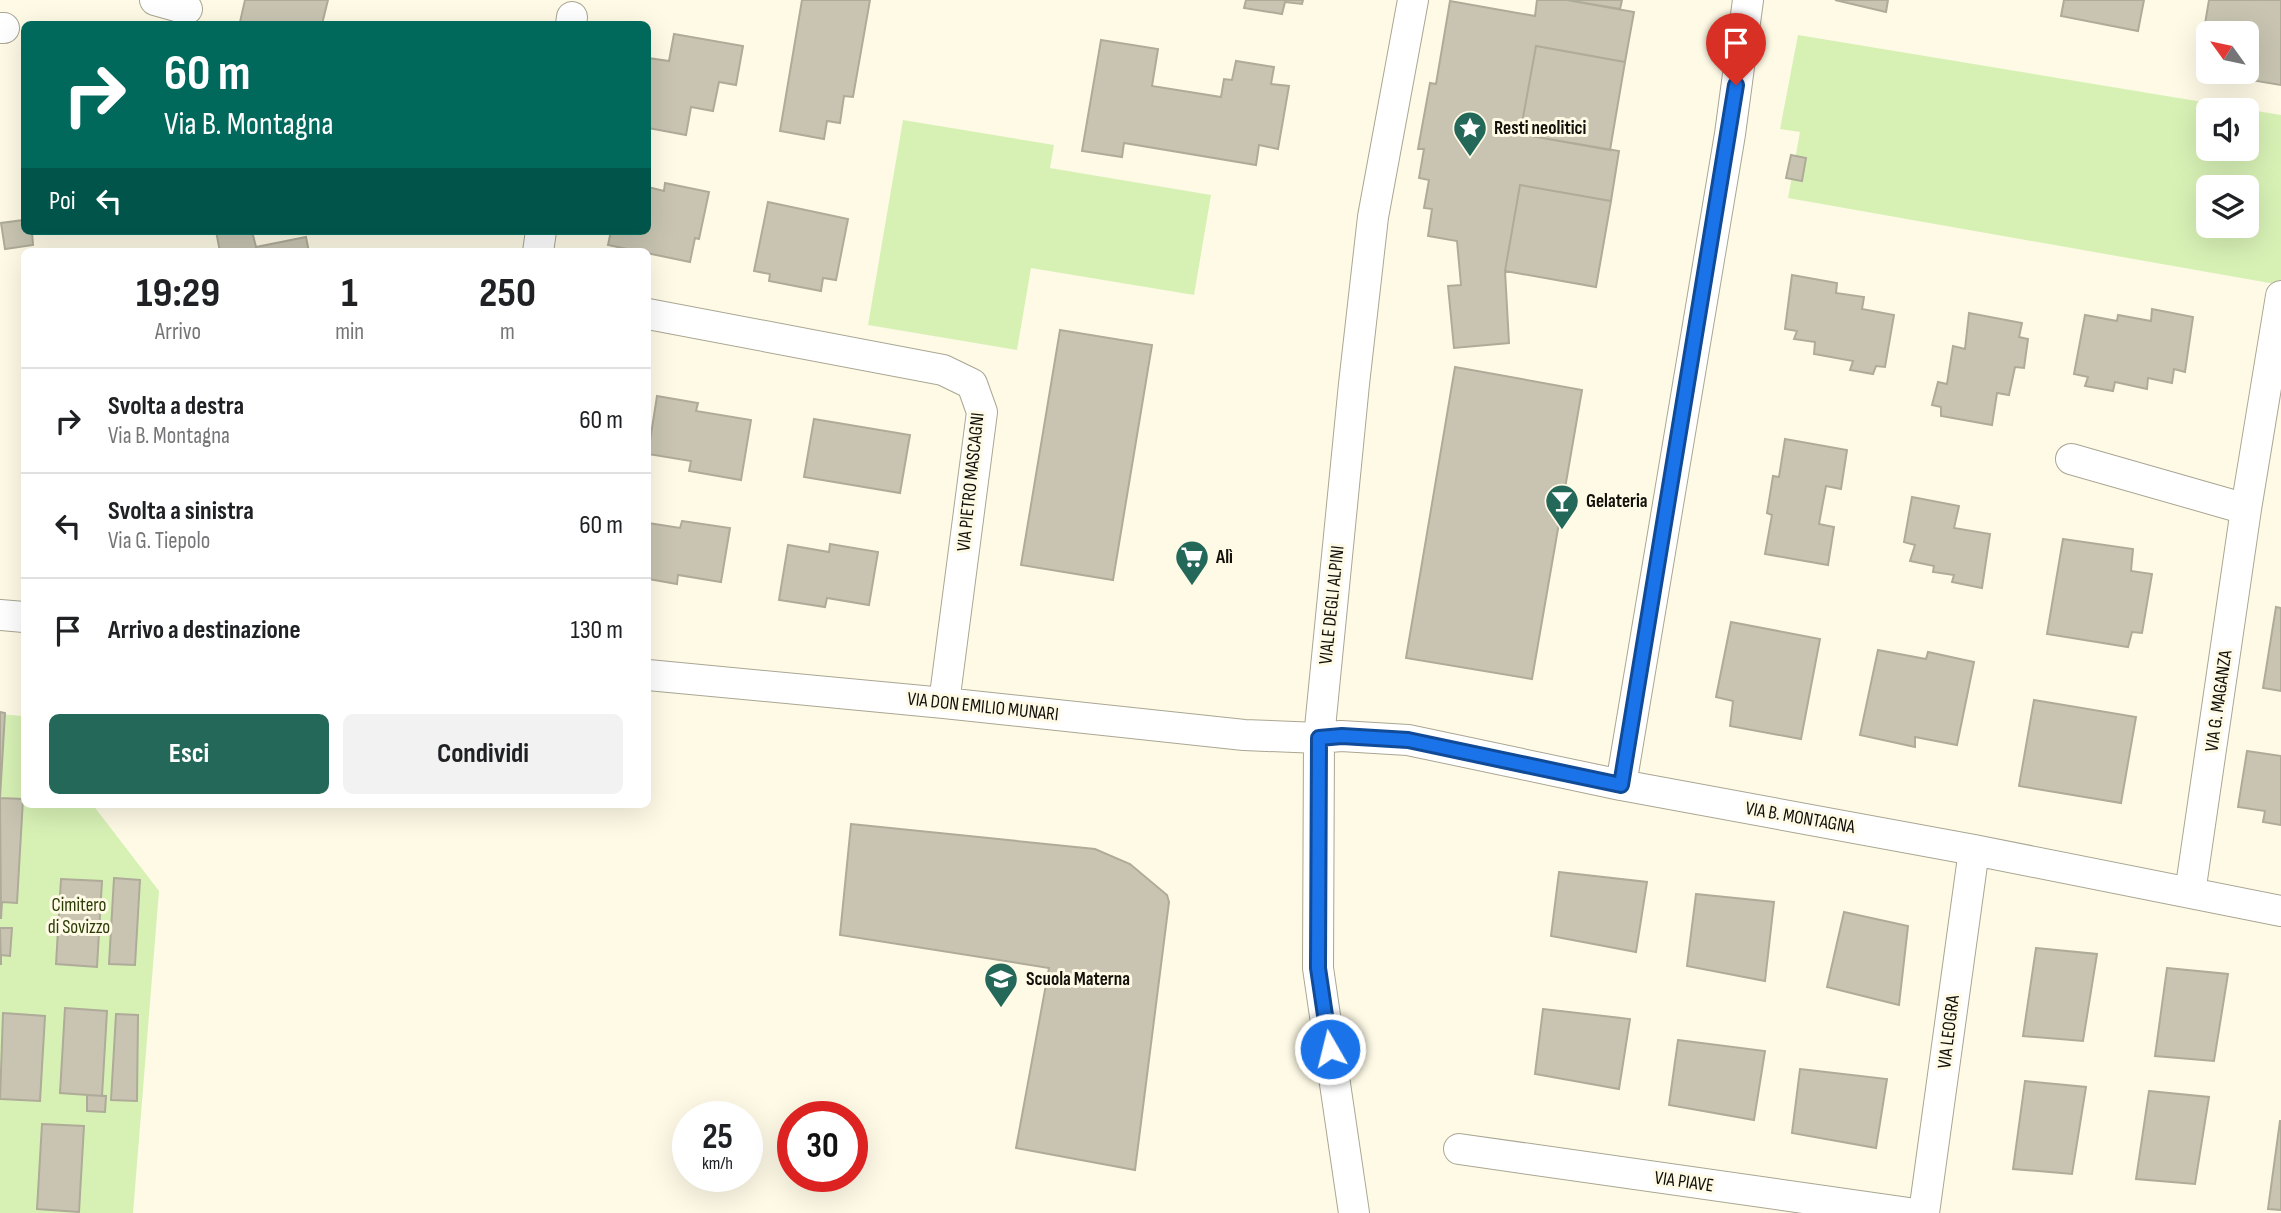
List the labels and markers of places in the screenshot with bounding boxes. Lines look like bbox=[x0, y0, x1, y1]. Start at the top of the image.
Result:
pin bbox=[1706, 13, 1766, 85]
place icon: Resti neolitici bbox=[1451, 109, 1489, 158]
place label: Resti neolitici bbox=[1494, 117, 1587, 140]
bar icon: Gelateria bbox=[1543, 482, 1581, 531]
place label: Gelateria bbox=[1586, 490, 1648, 513]
supermarket icon: Alì bbox=[1173, 538, 1211, 587]
place label: Alì bbox=[1215, 546, 1233, 569]
school or university icon: Scuola Materna bbox=[982, 960, 1020, 1009]
place label: Scuola Materna bbox=[1026, 968, 1130, 991]

